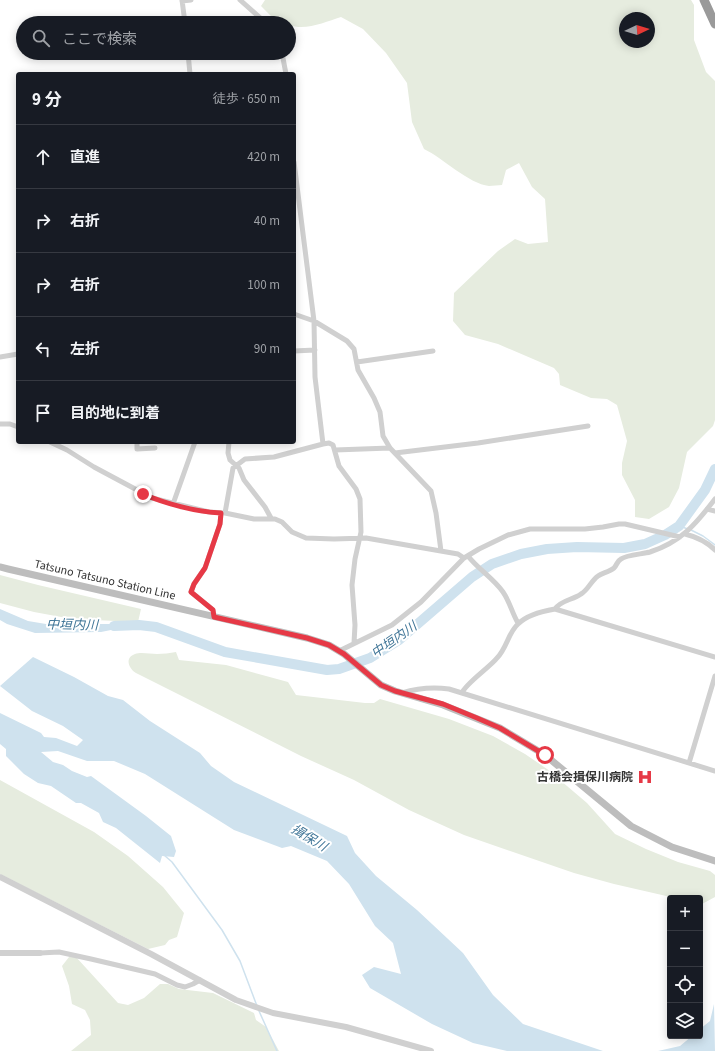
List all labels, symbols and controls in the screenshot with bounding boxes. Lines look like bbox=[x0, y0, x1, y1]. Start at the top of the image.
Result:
north arrow bbox=[619, 12, 655, 48]
search box bbox=[16, 16, 296, 60]
icon: search bbox=[30, 27, 52, 49]
text: ここで検索 bbox=[62, 29, 137, 50]
text: 9 分 bbox=[32, 88, 61, 112]
text: 徒歩 · 650 m bbox=[213, 90, 280, 108]
icon: ahead bbox=[32, 146, 54, 168]
text: 直進 bbox=[70, 147, 100, 168]
text: 420 m bbox=[247, 148, 280, 166]
icon: right bbox=[32, 210, 54, 232]
text: 右折 bbox=[70, 211, 100, 232]
text: 40 m bbox=[254, 212, 280, 230]
icon: right bbox=[32, 274, 54, 296]
text: 右折 bbox=[70, 275, 100, 296]
text: 100 m bbox=[247, 276, 280, 294]
icon: left bbox=[32, 338, 54, 360]
text: 左折 bbox=[70, 339, 100, 360]
text: 90 m bbox=[254, 340, 280, 358]
icon: arrive bbox=[32, 402, 54, 424]
text: 目的地に到着 bbox=[70, 403, 160, 424]
route end bbox=[134, 485, 152, 503]
street label: Tatsuno Tatsuno Station Line bbox=[33, 555, 177, 605]
water label: 中垣内川 bbox=[46, 616, 100, 634]
water label: 中垣内川 bbox=[368, 617, 422, 662]
route start bbox=[536, 746, 554, 764]
hospital icon: 古橋会揖保川病院 bbox=[636, 768, 654, 786]
place label: 古橋会揖保川病院 bbox=[537, 769, 633, 786]
water label: 揖保川 bbox=[288, 820, 332, 857]
map controls bbox=[667, 895, 703, 1039]
button: + bbox=[667, 895, 703, 931]
button: − bbox=[667, 931, 703, 967]
button: locate bbox=[667, 967, 703, 1003]
button: layers bbox=[667, 1003, 703, 1039]

